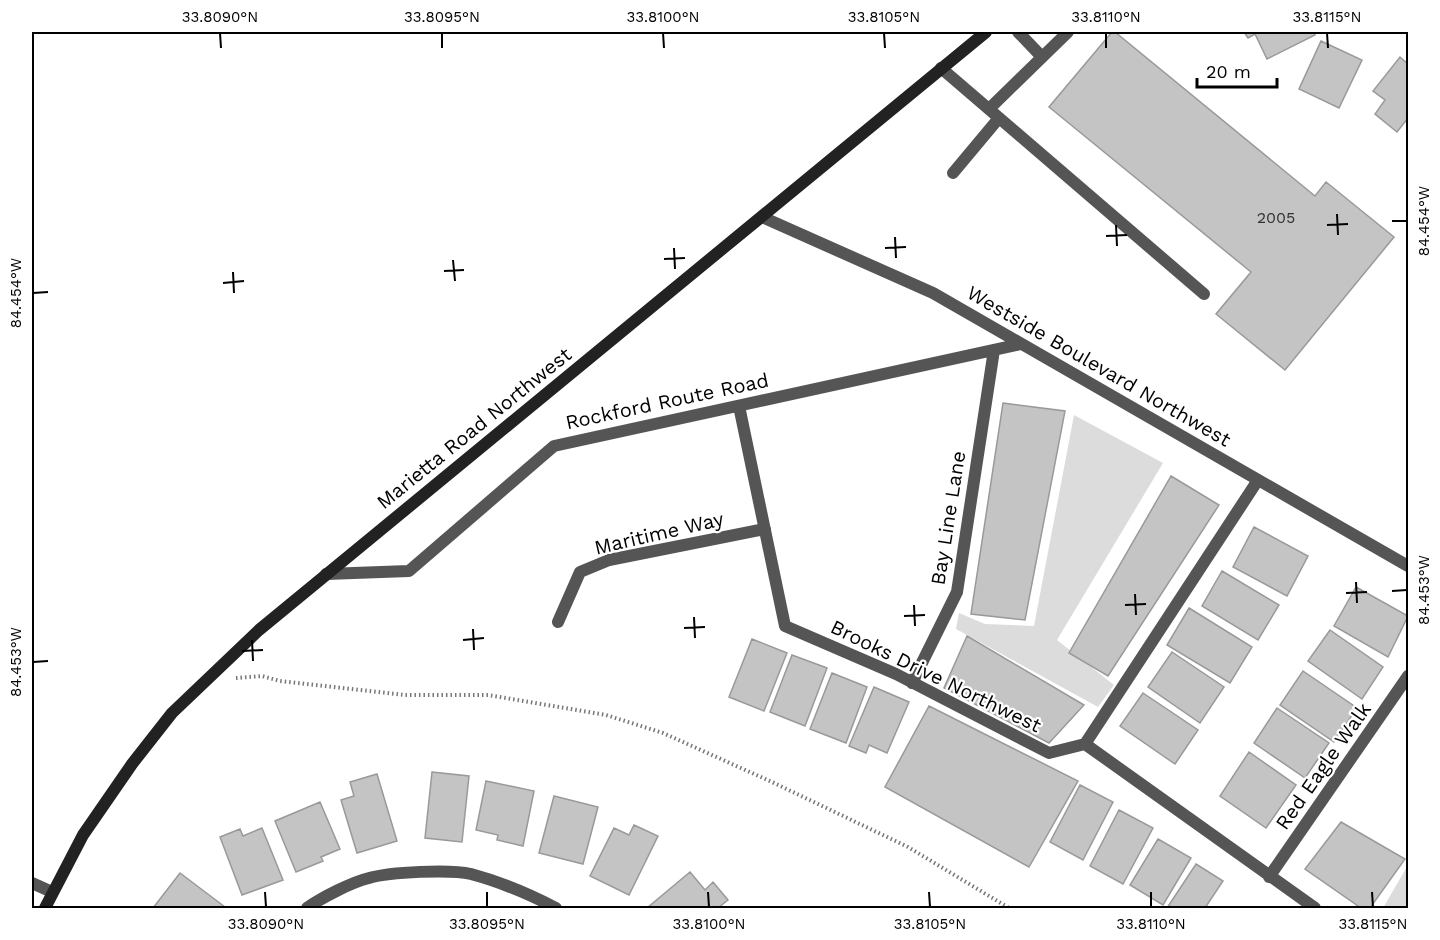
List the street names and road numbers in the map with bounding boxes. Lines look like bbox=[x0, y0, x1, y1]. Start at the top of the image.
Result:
street label: Westside Boulevard Northwest bbox=[963, 280, 1236, 452]
street label: Marietta Road Northwest bbox=[372, 342, 577, 514]
street label: Rockford Route Road bbox=[563, 368, 771, 434]
street label: Bay Line Lane bbox=[926, 449, 970, 587]
street label: Maritime Way bbox=[592, 506, 727, 560]
street label: Brooks Drive Northwest bbox=[827, 614, 1046, 738]
street label: Red Eagle Walk bbox=[1270, 698, 1376, 834]

